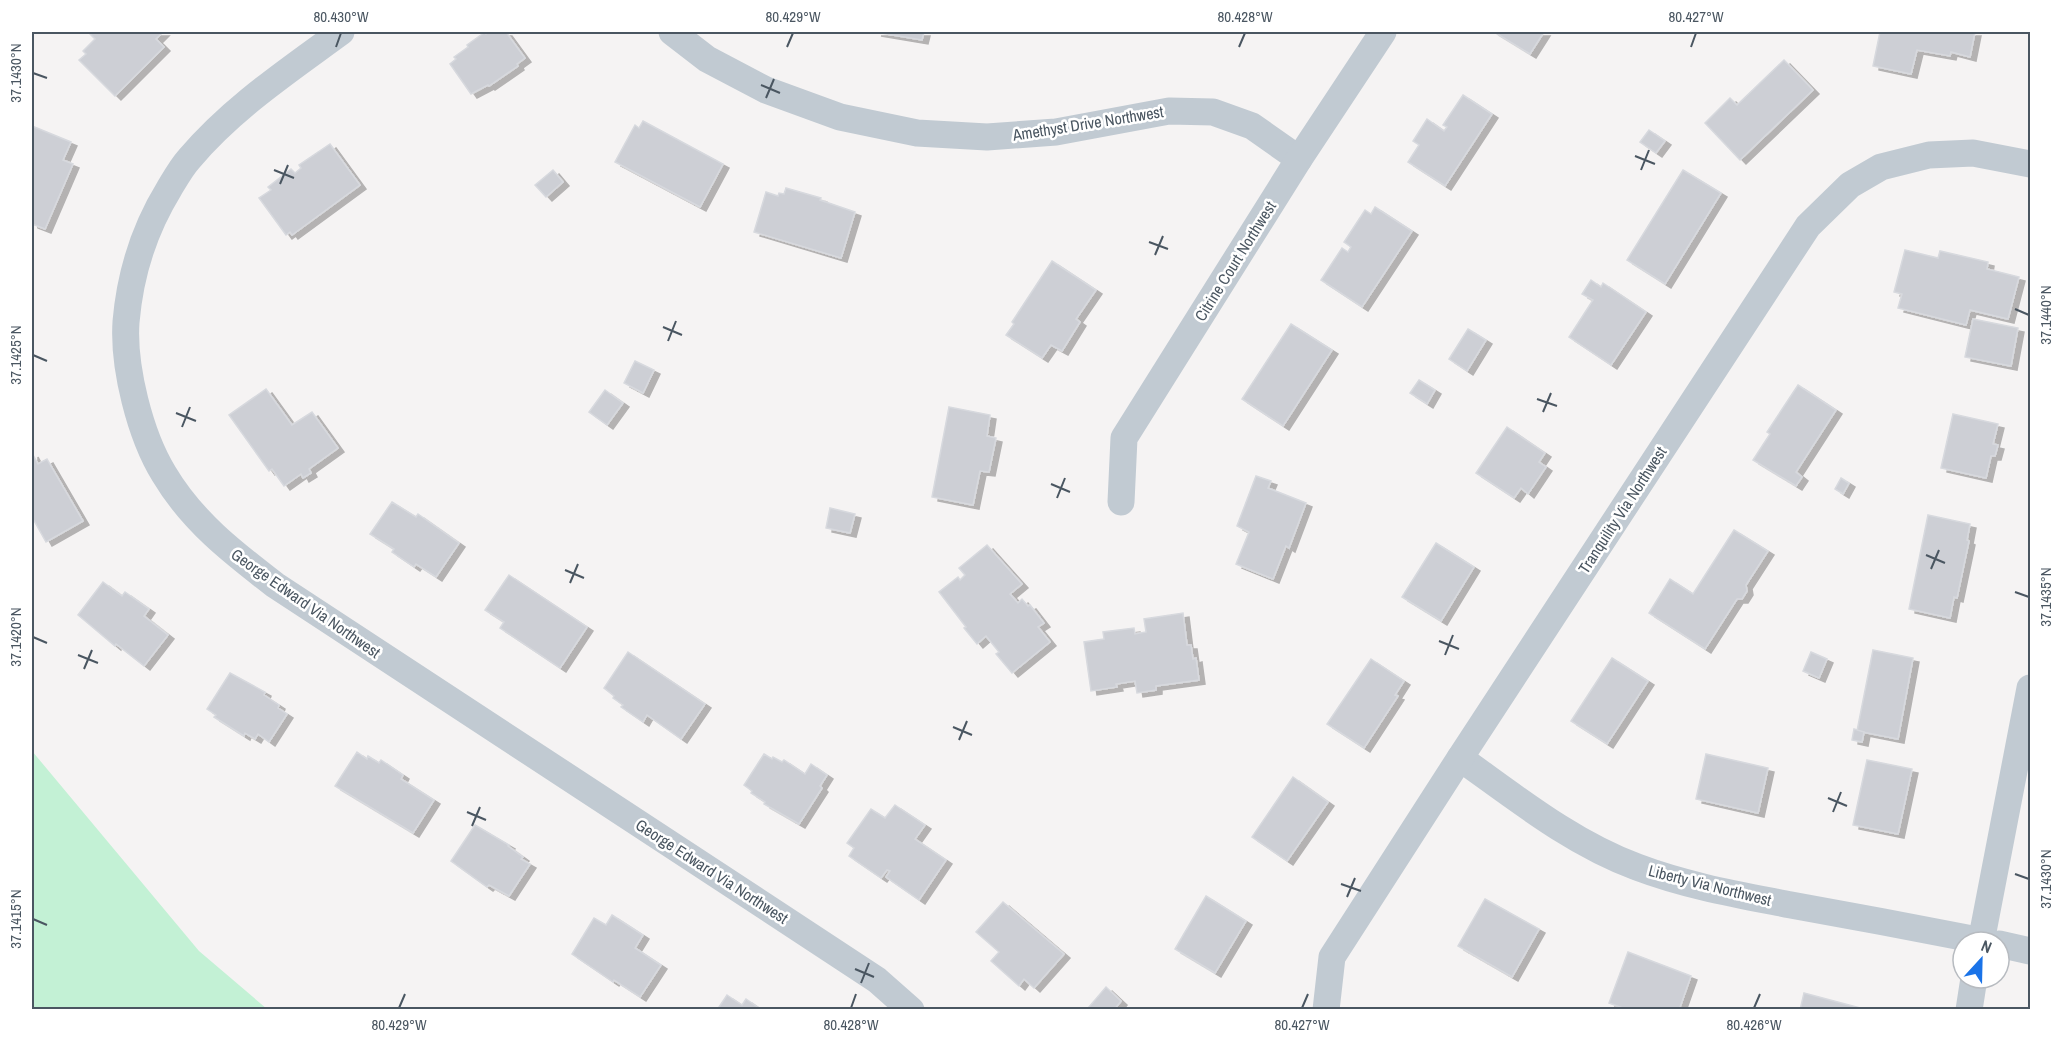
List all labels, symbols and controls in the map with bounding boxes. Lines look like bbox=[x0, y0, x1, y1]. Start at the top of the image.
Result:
text: 80.430°W bbox=[313, 6, 369, 27]
text: 80.429°W bbox=[765, 6, 821, 27]
text: 80.428°W bbox=[1217, 6, 1273, 27]
text: 80.427°W bbox=[1668, 6, 1724, 27]
text: 37.1430°N bbox=[5, 43, 26, 103]
street label: Amethyst Drive Northwest bbox=[1010, 100, 1165, 146]
street label: Citrine Court Northwest bbox=[1189, 196, 1281, 325]
text: 37.1440°N bbox=[2035, 285, 2056, 345]
text: 37.1425°N bbox=[5, 325, 26, 385]
street label: Tranquility Via Northwest bbox=[1573, 442, 1672, 578]
street label: George Edward Via Northwest bbox=[227, 543, 385, 663]
text: 37.1435°N bbox=[2035, 567, 2056, 627]
text: 37.1420°N bbox=[5, 607, 26, 667]
street label: George Edward Via Northwest bbox=[631, 813, 793, 929]
text: 37.1430°N bbox=[2035, 849, 2056, 909]
street label: Liberty Via Northwest bbox=[1646, 859, 1774, 911]
text: 37.1415°N bbox=[5, 889, 26, 949]
north arrow bbox=[1951, 930, 2011, 990]
text: N bbox=[1978, 934, 1995, 958]
text: 80.429°W bbox=[371, 1014, 427, 1035]
text: 80.428°W bbox=[823, 1014, 879, 1035]
text: 80.427°W bbox=[1274, 1014, 1330, 1035]
text: 80.426°W bbox=[1726, 1014, 1782, 1035]

